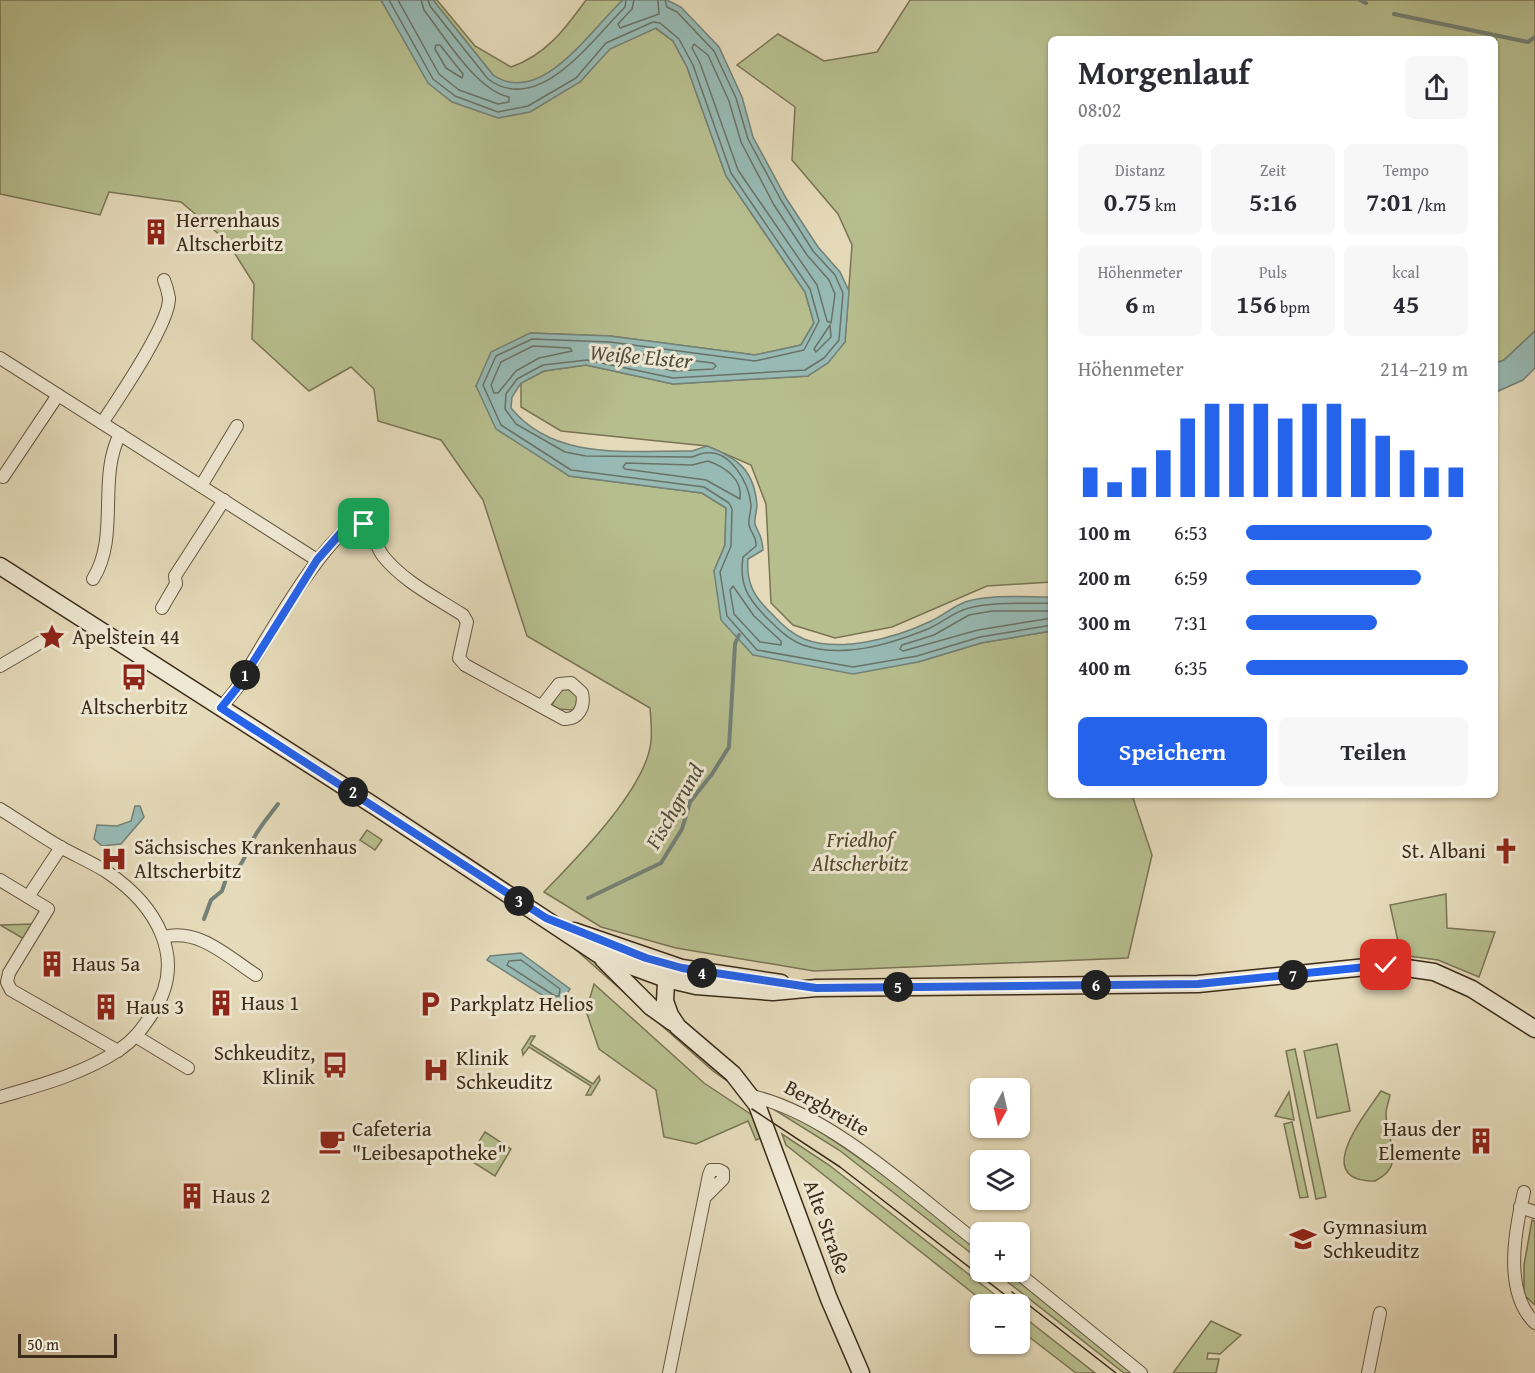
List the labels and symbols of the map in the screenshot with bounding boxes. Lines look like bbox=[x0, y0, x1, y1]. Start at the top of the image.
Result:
place label: Herrenhaus Altscherbitz bbox=[176, 204, 283, 259]
building icon: Herrenhaus Altscherbitz bbox=[141, 217, 171, 247]
water label: Weiße Elster bbox=[588, 336, 695, 377]
pin bbox=[338, 498, 389, 549]
place label: Apelstein 44 bbox=[72, 621, 180, 652]
place icon: Apelstein 44 bbox=[37, 622, 67, 652]
pin: 1 bbox=[230, 660, 260, 690]
bus stop icon: Altscherbitz bbox=[119, 662, 149, 692]
place label: Altscherbitz bbox=[80, 691, 188, 722]
water label: Fischgrund bbox=[636, 757, 712, 856]
pin: 2 bbox=[338, 777, 368, 807]
park label: Friedhof Altscherbitz bbox=[811, 824, 908, 879]
place label: Sächsisches Krankenhaus Altscherbitz bbox=[134, 831, 357, 886]
place label: St. Albani bbox=[1401, 835, 1486, 866]
church icon: St. Albani bbox=[1491, 836, 1521, 866]
hospital icon: Sächsisches Krankenhaus Altscherbitz bbox=[99, 844, 129, 874]
pin: 3 bbox=[504, 886, 534, 916]
pin bbox=[1360, 939, 1411, 990]
place label: Haus 5a bbox=[72, 948, 140, 979]
building icon: Haus 5a bbox=[37, 949, 67, 979]
pin: 4 bbox=[687, 958, 717, 988]
pin: 7 bbox=[1278, 960, 1308, 990]
pin: 6 bbox=[1081, 970, 1111, 1000]
pin: 5 bbox=[883, 972, 913, 1002]
place label: Haus 1 bbox=[241, 987, 299, 1018]
building icon: Haus 1 bbox=[206, 988, 236, 1018]
place label: Parkplatz Helios bbox=[450, 988, 594, 1019]
parking icon: Parkplatz Helios bbox=[415, 989, 445, 1019]
place label: Haus 3 bbox=[126, 991, 184, 1022]
building icon: Haus 3 bbox=[91, 992, 121, 1022]
place label: Schkeuditz, Klinik bbox=[214, 1037, 315, 1092]
place label: Klinik Schkeuditz bbox=[456, 1042, 552, 1097]
bus stop icon: Schkeuditz, Klinik bbox=[320, 1050, 350, 1080]
hospital icon: Klinik Schkeuditz bbox=[421, 1055, 451, 1085]
street label: Bergbreite bbox=[779, 1071, 876, 1144]
north arrow bbox=[970, 1078, 1030, 1138]
place label: Cafeteria "Leibesapotheke" bbox=[352, 1113, 507, 1168]
place label: Haus der Elemente bbox=[1379, 1113, 1461, 1168]
cafe icon: Cafeteria "Leibesapotheke" bbox=[317, 1126, 347, 1156]
building icon: Haus der Elemente bbox=[1466, 1126, 1496, 1156]
street label: Alte Straße bbox=[796, 1175, 859, 1279]
place label: Haus 2 bbox=[212, 1180, 270, 1211]
building icon: Haus 2 bbox=[177, 1181, 207, 1211]
place label: Gymnasium Schkeuditz bbox=[1323, 1211, 1427, 1266]
school or university icon: Gymnasium Schkeuditz bbox=[1288, 1224, 1318, 1254]
scale bar bbox=[18, 1331, 117, 1358]

